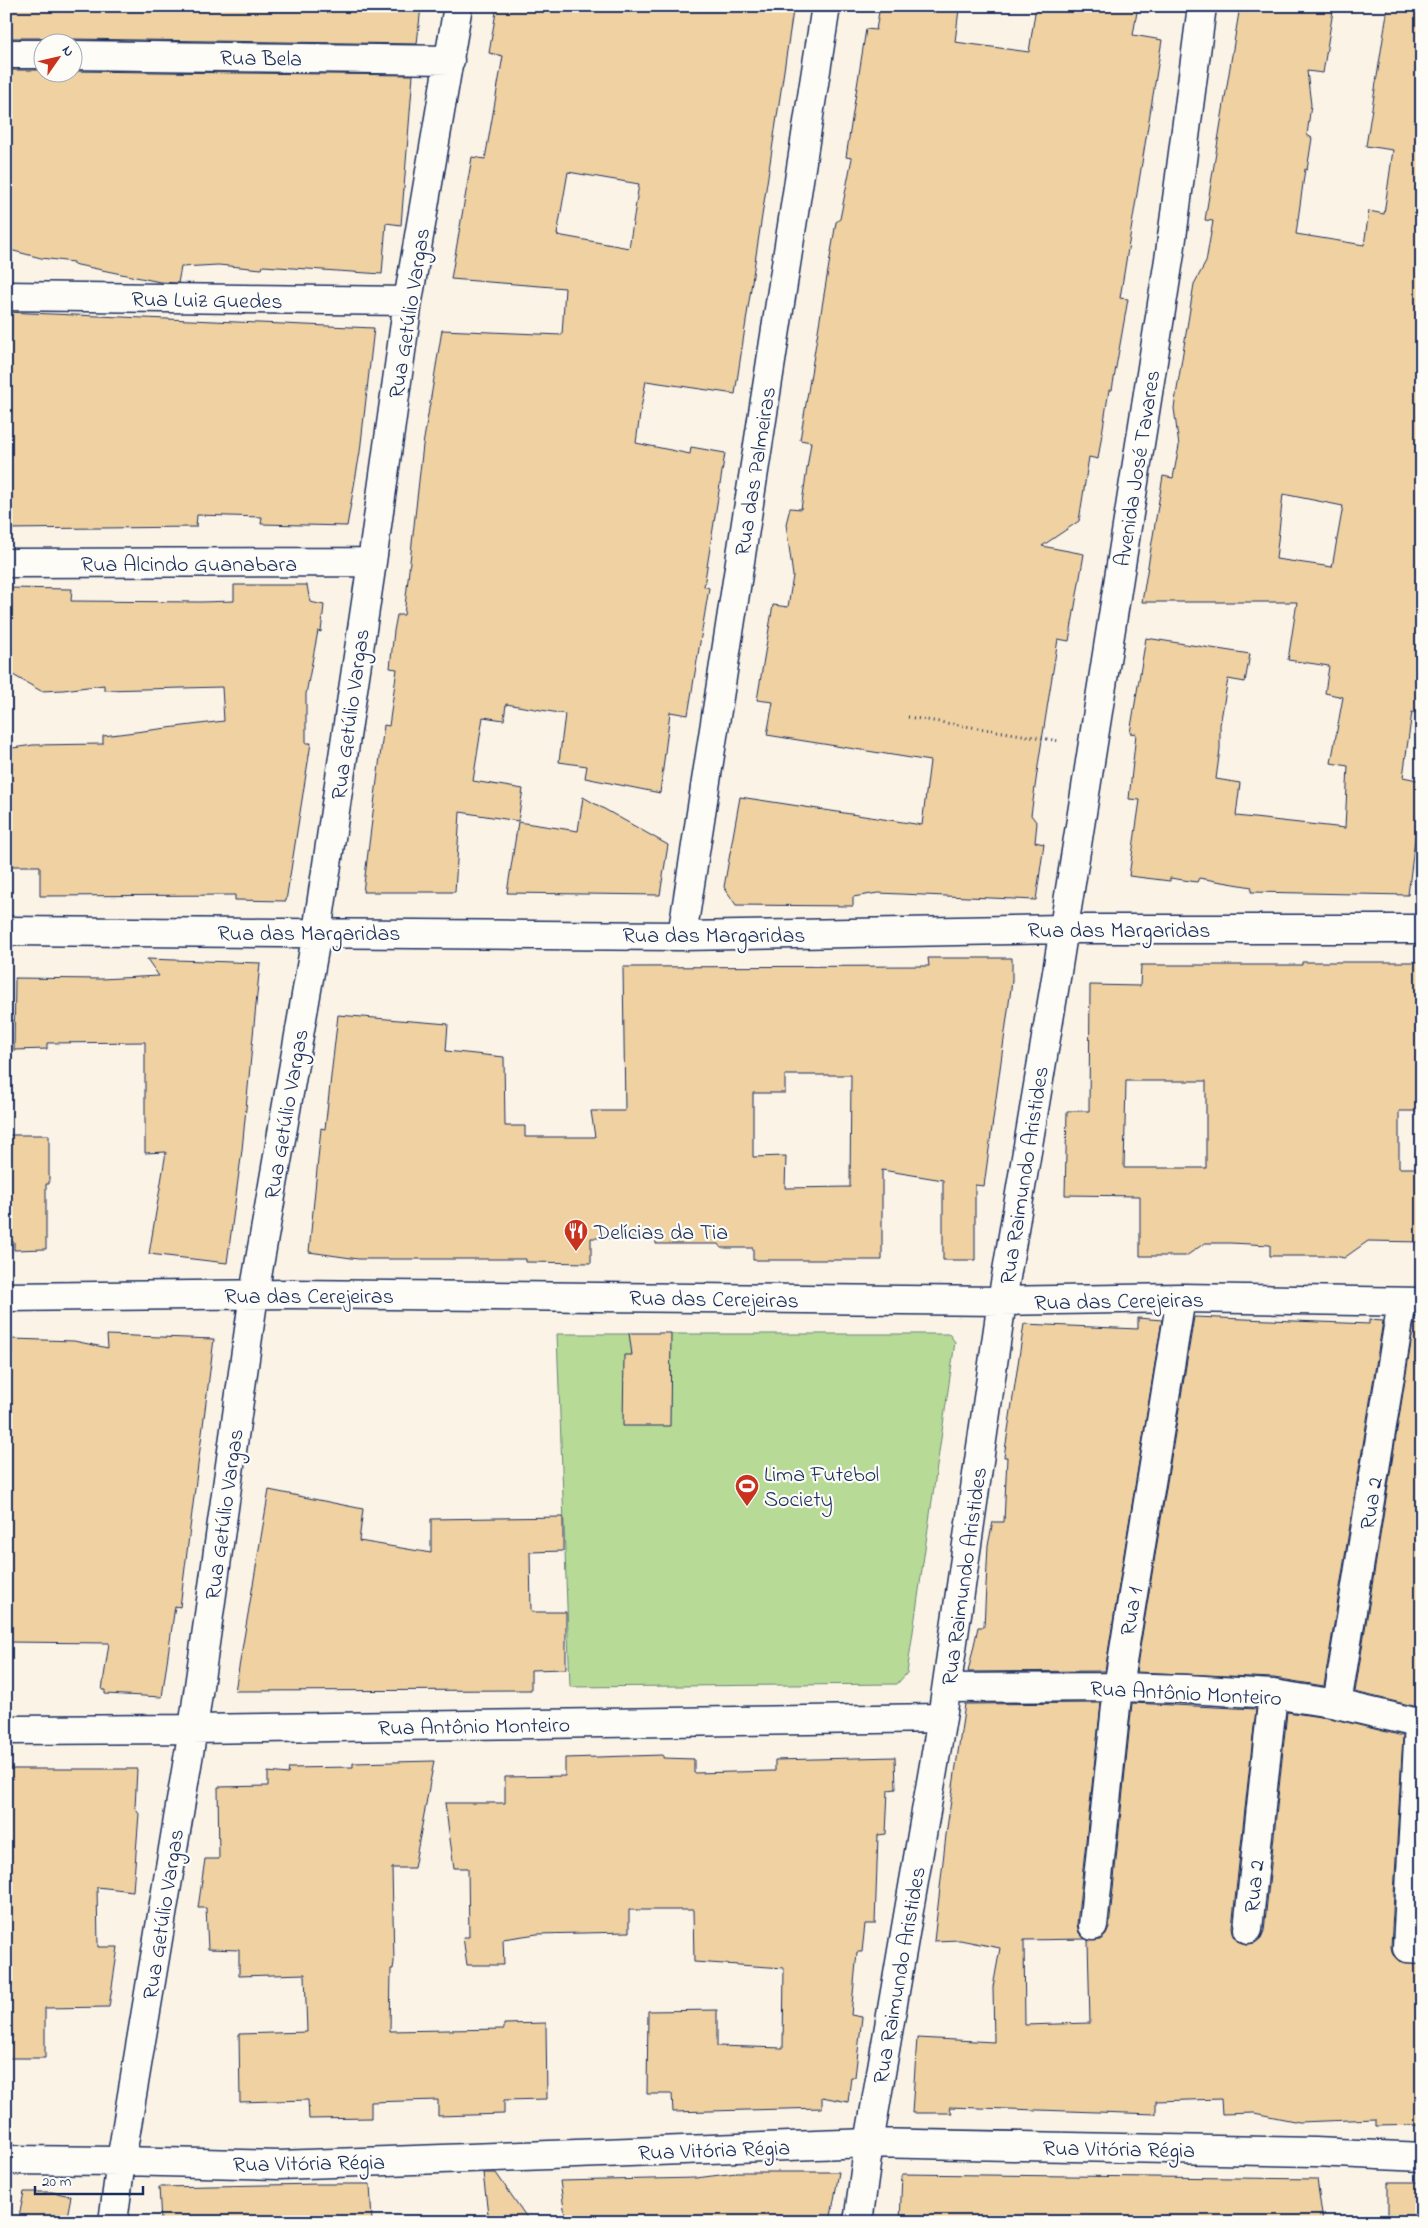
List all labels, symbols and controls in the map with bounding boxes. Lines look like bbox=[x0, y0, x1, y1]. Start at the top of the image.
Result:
north arrow bbox=[32, 32, 82, 82]
text: N bbox=[56, 42, 79, 61]
street label: Rua Bela bbox=[220, 43, 302, 77]
street label: Rua Getúlio Vargas bbox=[382, 226, 441, 401]
street label: Rua Luiz Guedes bbox=[131, 285, 283, 319]
street label: Avenida José Tavares bbox=[1108, 368, 1170, 569]
street label: Rua das Palmeiras bbox=[728, 385, 786, 558]
street label: Rua Alcindo Guanabara bbox=[81, 550, 297, 582]
street label: Rua Getúlio Vargas bbox=[324, 627, 381, 802]
street label: Rua das Margaridas bbox=[1027, 916, 1211, 949]
street label: Rua das Margaridas bbox=[217, 919, 401, 952]
street label: Rua das Margaridas bbox=[622, 921, 806, 954]
street label: Rua Getúlio Vargas bbox=[257, 1027, 320, 1202]
street label: Rua Raimundo Aristides bbox=[993, 1064, 1059, 1287]
restaurant icon: Delícias da Tia bbox=[563, 1218, 589, 1252]
place label: Delícias da Tia bbox=[593, 1218, 728, 1250]
street label: Rua das Cerejeiras bbox=[224, 1282, 394, 1314]
street label: Rua das Cerejeiras bbox=[629, 1284, 799, 1318]
street label: Rua das Cerejeiras bbox=[1034, 1286, 1204, 1320]
street label: Rua Getúlio Vargas bbox=[198, 1427, 255, 1602]
place label: Lima Futebol Society bbox=[764, 1460, 879, 1518]
street label: Rua Raimundo Aristides bbox=[935, 1465, 997, 1688]
sports icon: Lima Futebol Society bbox=[734, 1473, 760, 1507]
street label: Rua 2 bbox=[1353, 1475, 1393, 1532]
street label: Rua 1 bbox=[1113, 1585, 1153, 1638]
street label: Rua Antônio Monteiro bbox=[1089, 1674, 1283, 1716]
street label: Rua Antônio Monteiro bbox=[378, 1710, 570, 1746]
street label: Rua Getúlio Vargas bbox=[136, 1827, 195, 2002]
street label: Rua 2 bbox=[1237, 1858, 1275, 1914]
street label: Rua Raimundo Aristides bbox=[866, 1864, 936, 2087]
street label: Rua Vitória Régia bbox=[637, 2133, 791, 2172]
street label: Rua Vitória Régia bbox=[1043, 2134, 1195, 2169]
street label: Rua Vitória Régia bbox=[233, 2148, 385, 2183]
scale bar bbox=[35, 2163, 142, 2195]
text: 20 m bbox=[42, 2171, 72, 2193]

